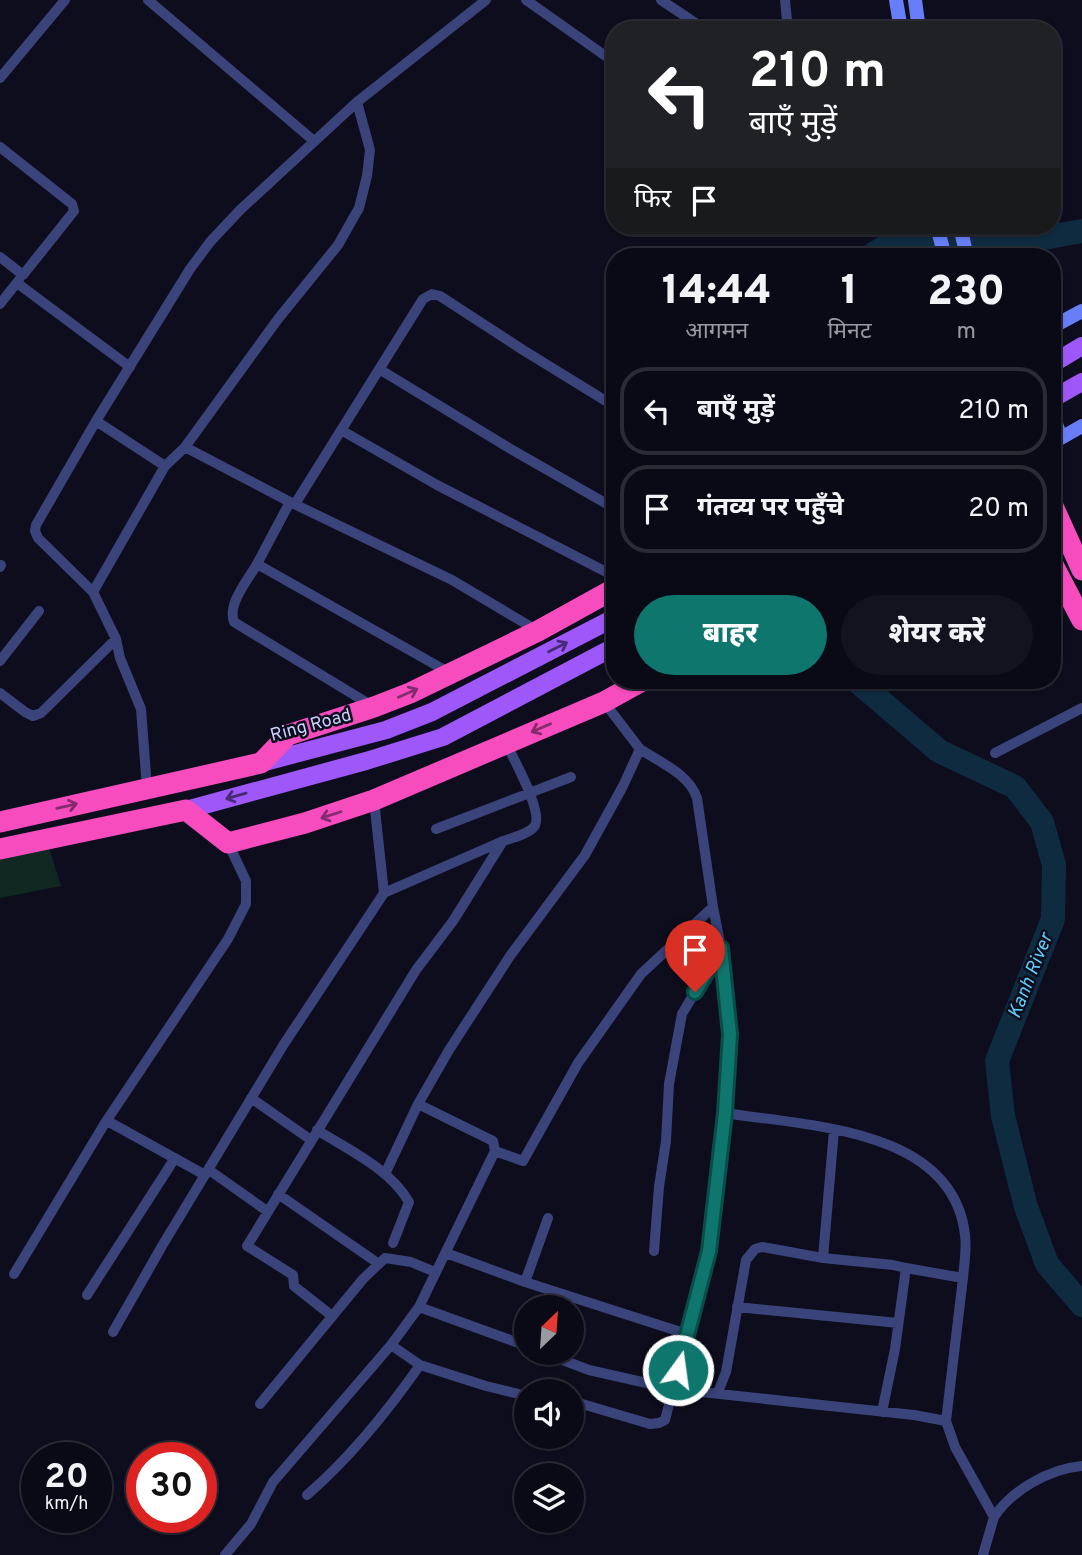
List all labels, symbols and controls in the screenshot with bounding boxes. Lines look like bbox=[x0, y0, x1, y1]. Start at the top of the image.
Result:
text: 210 m bbox=[749, 43, 886, 105]
icon: left bbox=[634, 49, 725, 140]
text: बाएँ मुड़ें bbox=[749, 105, 837, 145]
icon: arrive bbox=[685, 182, 723, 220]
text: फिर bbox=[634, 184, 671, 217]
text: 14:44 bbox=[662, 266, 772, 319]
text: 1 bbox=[841, 266, 858, 319]
text: 230 bbox=[927, 267, 1005, 320]
text: आगमन bbox=[685, 318, 748, 347]
text: मिनट bbox=[827, 318, 871, 347]
text: m bbox=[956, 318, 976, 347]
icon: left bbox=[638, 392, 676, 430]
text: बाएँ मुड़ें bbox=[697, 394, 775, 427]
text: 210 m bbox=[959, 395, 1029, 428]
icon: arrive bbox=[638, 490, 676, 528]
text: गंतव्य पर पहुँचे bbox=[697, 492, 844, 525]
text: 20 m bbox=[968, 493, 1029, 526]
button: बाहर bbox=[634, 595, 827, 675]
button: शेयर करें bbox=[841, 595, 1033, 675]
one-way arrow bbox=[547, 640, 568, 653]
one-way arrow bbox=[397, 686, 419, 699]
street label: Ring Road bbox=[268, 704, 354, 748]
one-way arrow bbox=[531, 722, 552, 735]
one-way arrow bbox=[226, 790, 248, 803]
one-way arrow bbox=[55, 799, 77, 812]
one-way arrow bbox=[320, 809, 342, 822]
pin bbox=[665, 920, 725, 992]
water label: Kanh River bbox=[1003, 928, 1060, 1022]
icon: arrive bbox=[676, 931, 714, 969]
north arrow bbox=[514, 1295, 584, 1365]
map controls bbox=[514, 1295, 584, 1533]
position arrow bbox=[641, 1333, 715, 1407]
button: sound bbox=[514, 1379, 584, 1449]
speed limit sign: 30 bbox=[126, 1442, 217, 1533]
text: 20 bbox=[44, 1456, 89, 1500]
button: layers bbox=[514, 1463, 584, 1533]
text: km/h bbox=[45, 1493, 88, 1516]

